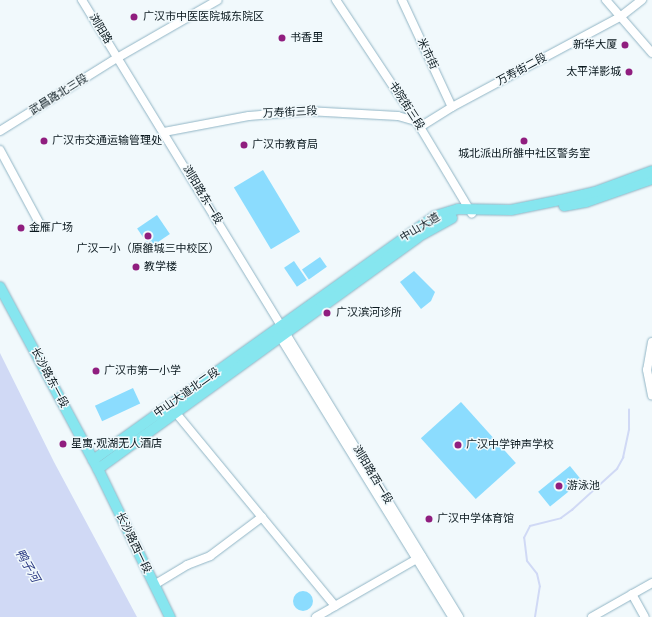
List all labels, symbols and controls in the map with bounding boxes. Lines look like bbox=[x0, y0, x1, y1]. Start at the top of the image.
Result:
place label: 广汉市中医医院城东院区 bbox=[143, 10, 264, 24]
street label: 浏阳路 bbox=[86, 11, 114, 47]
marker: 广汉市中医医院城东院区 bbox=[128, 11, 140, 23]
place label: 书香里 bbox=[290, 31, 323, 45]
marker: 书香里 bbox=[277, 33, 287, 43]
street label: 米市街 bbox=[414, 36, 440, 72]
place label: 新华大厦 bbox=[573, 38, 617, 52]
marker: 新华大厦 bbox=[620, 40, 630, 50]
street label: 万寿街二段 bbox=[495, 51, 549, 89]
place label: 太平洋影城 bbox=[566, 65, 621, 79]
marker: 太平洋影城 bbox=[624, 67, 634, 77]
street label: 武昌路北三段 bbox=[28, 72, 90, 118]
street label: 书院街三段 bbox=[385, 79, 427, 133]
street label: 万寿街三段 bbox=[262, 105, 318, 121]
place label: 广汉市交通运输管理处 bbox=[52, 134, 162, 148]
marker: 广汉市交通运输管理处 bbox=[39, 136, 49, 146]
marker: 城北派出所雒中社区警务室 bbox=[519, 136, 529, 146]
place label: 广汉市教育局 bbox=[252, 138, 318, 152]
marker: 广汉市教育局 bbox=[239, 140, 249, 150]
place label: 城北派出所雒中社区警务室 bbox=[458, 147, 590, 161]
street label: 浏阳路东一段 bbox=[179, 163, 225, 227]
street label: 中山大道 bbox=[398, 211, 442, 245]
place label: 金雁广场 bbox=[29, 221, 73, 235]
marker: 金雁广场 bbox=[16, 223, 26, 233]
marker: 广汉一小（原雒城三中校区） bbox=[143, 231, 153, 241]
place label: 广汉一小（原雒城三中校区） bbox=[77, 242, 219, 256]
place label: 教学楼 bbox=[144, 260, 177, 274]
marker: 教学楼 bbox=[131, 262, 141, 272]
place label: 广汉滨河诊所 bbox=[336, 306, 402, 320]
marker: 广汉滨河诊所 bbox=[321, 307, 333, 319]
street label: 长沙路东一段 bbox=[28, 346, 70, 410]
place label: 广汉市第一小学 bbox=[104, 364, 181, 378]
marker: 广汉市第一小学 bbox=[91, 366, 101, 376]
street label: 中山大道北二段 bbox=[152, 366, 222, 420]
place label: 星寓·观湖无人酒店 bbox=[71, 437, 162, 451]
place label: 广汉中学钟声学校 bbox=[466, 438, 554, 452]
marker: 星寓·观湖无人酒店 bbox=[58, 439, 68, 449]
marker: 广汉中学钟声学校 bbox=[453, 440, 463, 450]
street label: 浏阳路西一段 bbox=[349, 443, 395, 507]
place label: 游泳池 bbox=[567, 479, 600, 493]
marker: 游泳池 bbox=[554, 481, 564, 491]
street label: 长沙路西一段 bbox=[113, 510, 153, 576]
place label: 广汉中学体育馆 bbox=[437, 512, 514, 526]
marker: 广汉中学体育馆 bbox=[424, 514, 434, 524]
water label: 鸭子河 bbox=[12, 547, 42, 585]

